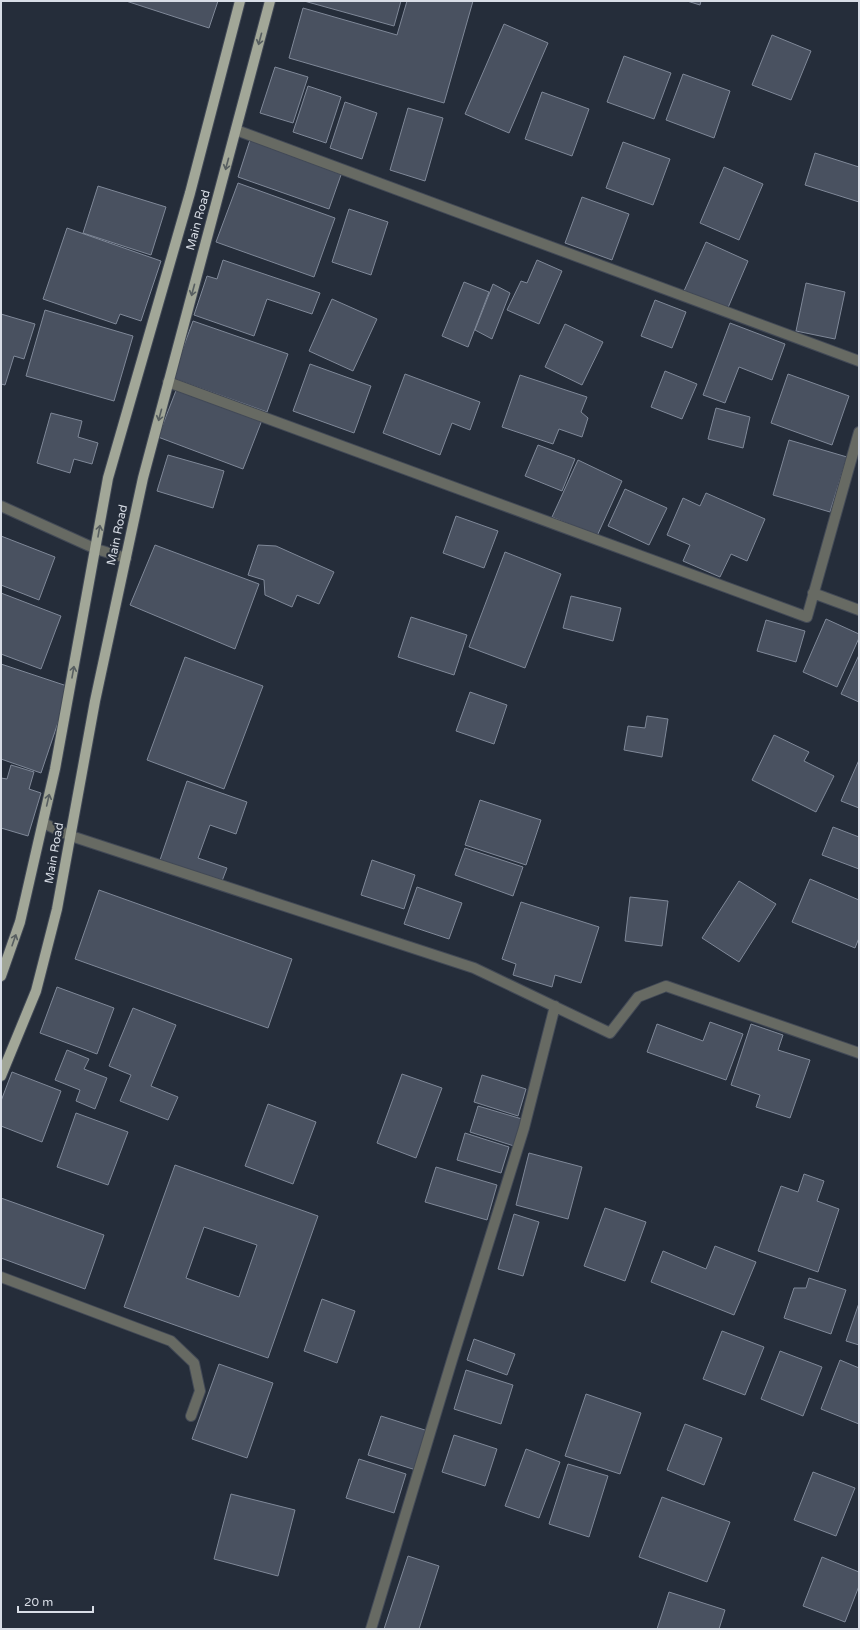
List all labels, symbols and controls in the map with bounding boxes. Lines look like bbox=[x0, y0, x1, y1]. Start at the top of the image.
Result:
one-way arrow bbox=[256, 32, 263, 45]
one-way arrow bbox=[223, 157, 230, 170]
street label: Main Road bbox=[183, 188, 213, 252]
one-way arrow bbox=[189, 283, 196, 296]
one-way arrow bbox=[155, 409, 163, 422]
street label: Main Road bbox=[104, 503, 130, 567]
one-way arrow bbox=[95, 525, 103, 538]
one-way arrow bbox=[69, 666, 77, 679]
one-way arrow bbox=[45, 794, 52, 807]
street label: Main Road bbox=[42, 821, 66, 885]
one-way arrow bbox=[11, 933, 18, 946]
scale bar bbox=[18, 1588, 93, 1614]
text: 20 m bbox=[24, 1595, 53, 1609]

